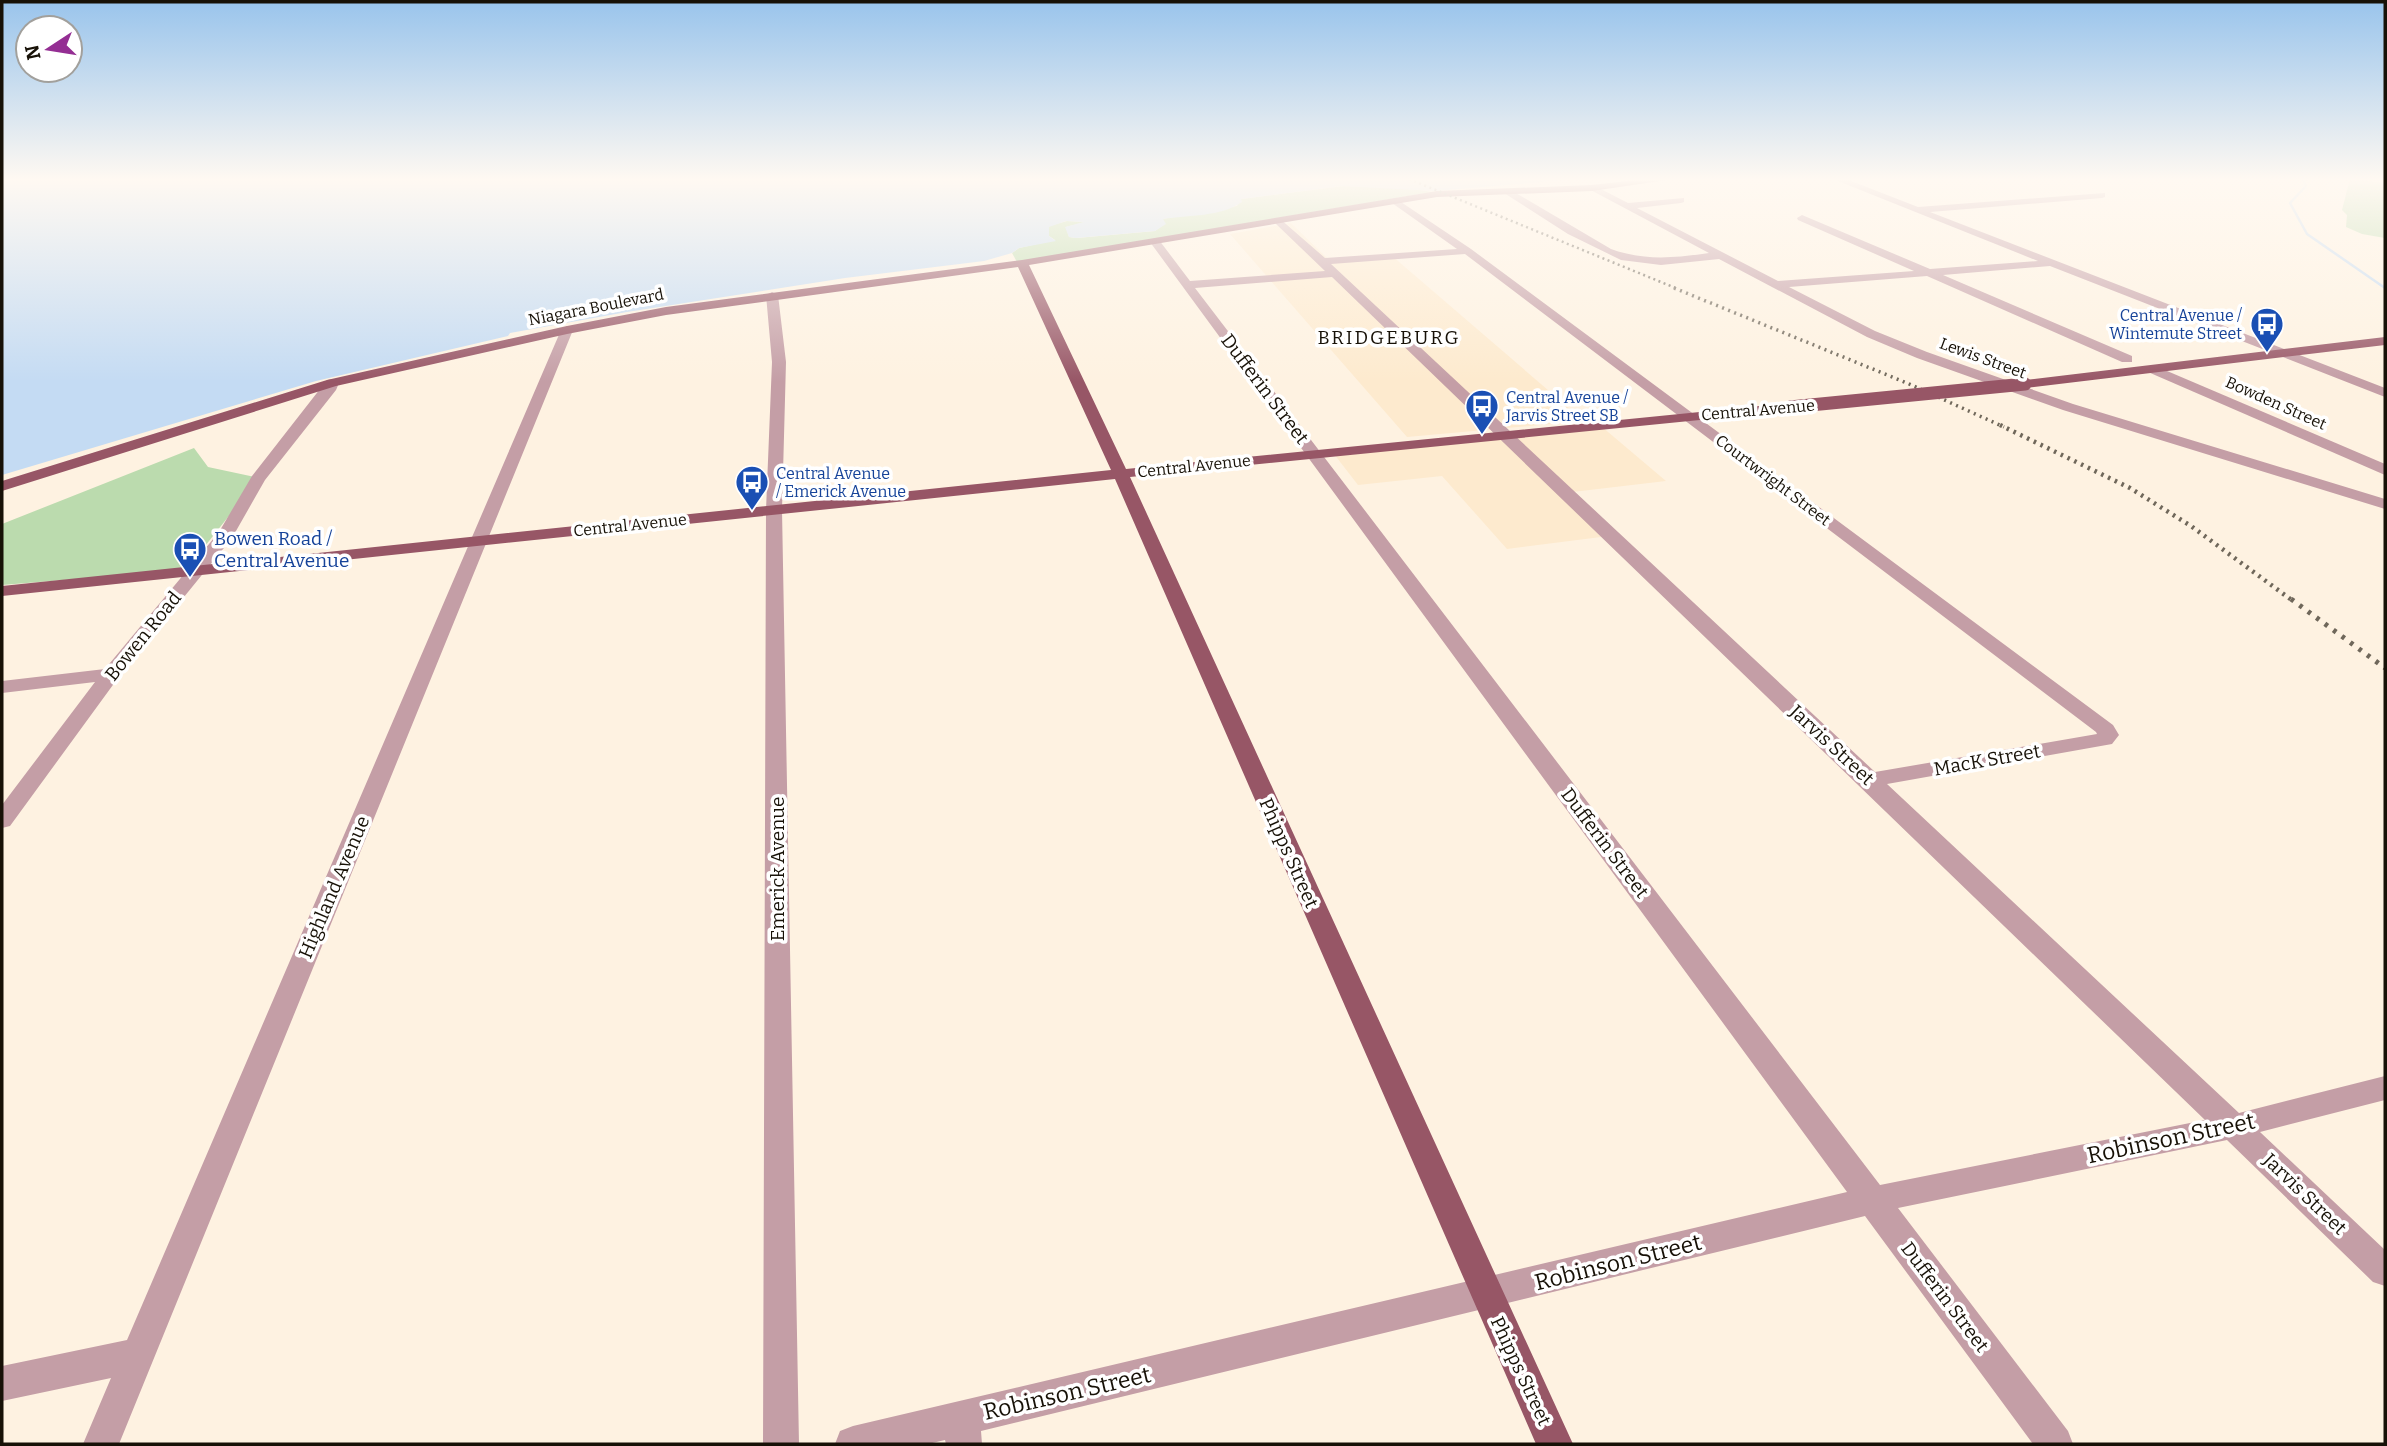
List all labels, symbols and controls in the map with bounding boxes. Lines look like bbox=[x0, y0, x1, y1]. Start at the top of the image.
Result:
north arrow bbox=[14, 14, 84, 84]
text: N bbox=[20, 43, 46, 62]
street label: Niagara Boulevard bbox=[527, 284, 666, 329]
bus stop icon: Central Avenue / Wintemute Street bbox=[2248, 305, 2286, 354]
place label: Central Avenue / Wintemute Street bbox=[2109, 306, 2243, 343]
district label: BRIDGEBURG bbox=[1318, 326, 1460, 349]
street label: Dufferin Street bbox=[1216, 330, 1314, 449]
street label: Lewis Street bbox=[1937, 334, 2029, 382]
street label: Bowden Street bbox=[2223, 372, 2330, 434]
bus stop icon: Central Avenue / Jarvis Street SB bbox=[1463, 387, 1501, 436]
place label: Central Avenue / Jarvis Street SB bbox=[1505, 388, 1629, 425]
street label: Central Avenue bbox=[1700, 396, 1816, 424]
street label: Courtwright Street bbox=[1712, 431, 1834, 530]
street label: Central Avenue bbox=[1136, 451, 1252, 481]
bus stop icon: Central Avenue / Emerick Avenue bbox=[733, 463, 771, 512]
place label: Central Avenue / Emerick Avenue bbox=[776, 464, 906, 501]
street label: Central Avenue bbox=[572, 510, 688, 540]
place label: Bowen Road / Central Avenue bbox=[214, 527, 349, 572]
bus stop icon: Bowen Road / Central Avenue bbox=[171, 530, 209, 579]
street label: Bowen Road bbox=[100, 587, 186, 685]
street label: Jarvis Street bbox=[1784, 699, 1879, 790]
street label: MacK Street bbox=[1932, 739, 2042, 781]
street label: Dufferin Street bbox=[1556, 784, 1654, 903]
street label: Phipps Street bbox=[1255, 795, 1323, 912]
street label: Emerick Avenue bbox=[766, 797, 789, 941]
street label: Highland Avenue bbox=[294, 812, 374, 962]
street label: Robinson Street bbox=[2085, 1107, 2257, 1169]
street label: Jarvis Street bbox=[2258, 1148, 2352, 1239]
street label: Robinson Street bbox=[1532, 1228, 1704, 1296]
street label: Dufferin Street bbox=[1896, 1238, 1994, 1357]
street label: Phipps Street bbox=[1486, 1313, 1556, 1429]
street label: Robinson Street bbox=[981, 1360, 1153, 1426]

